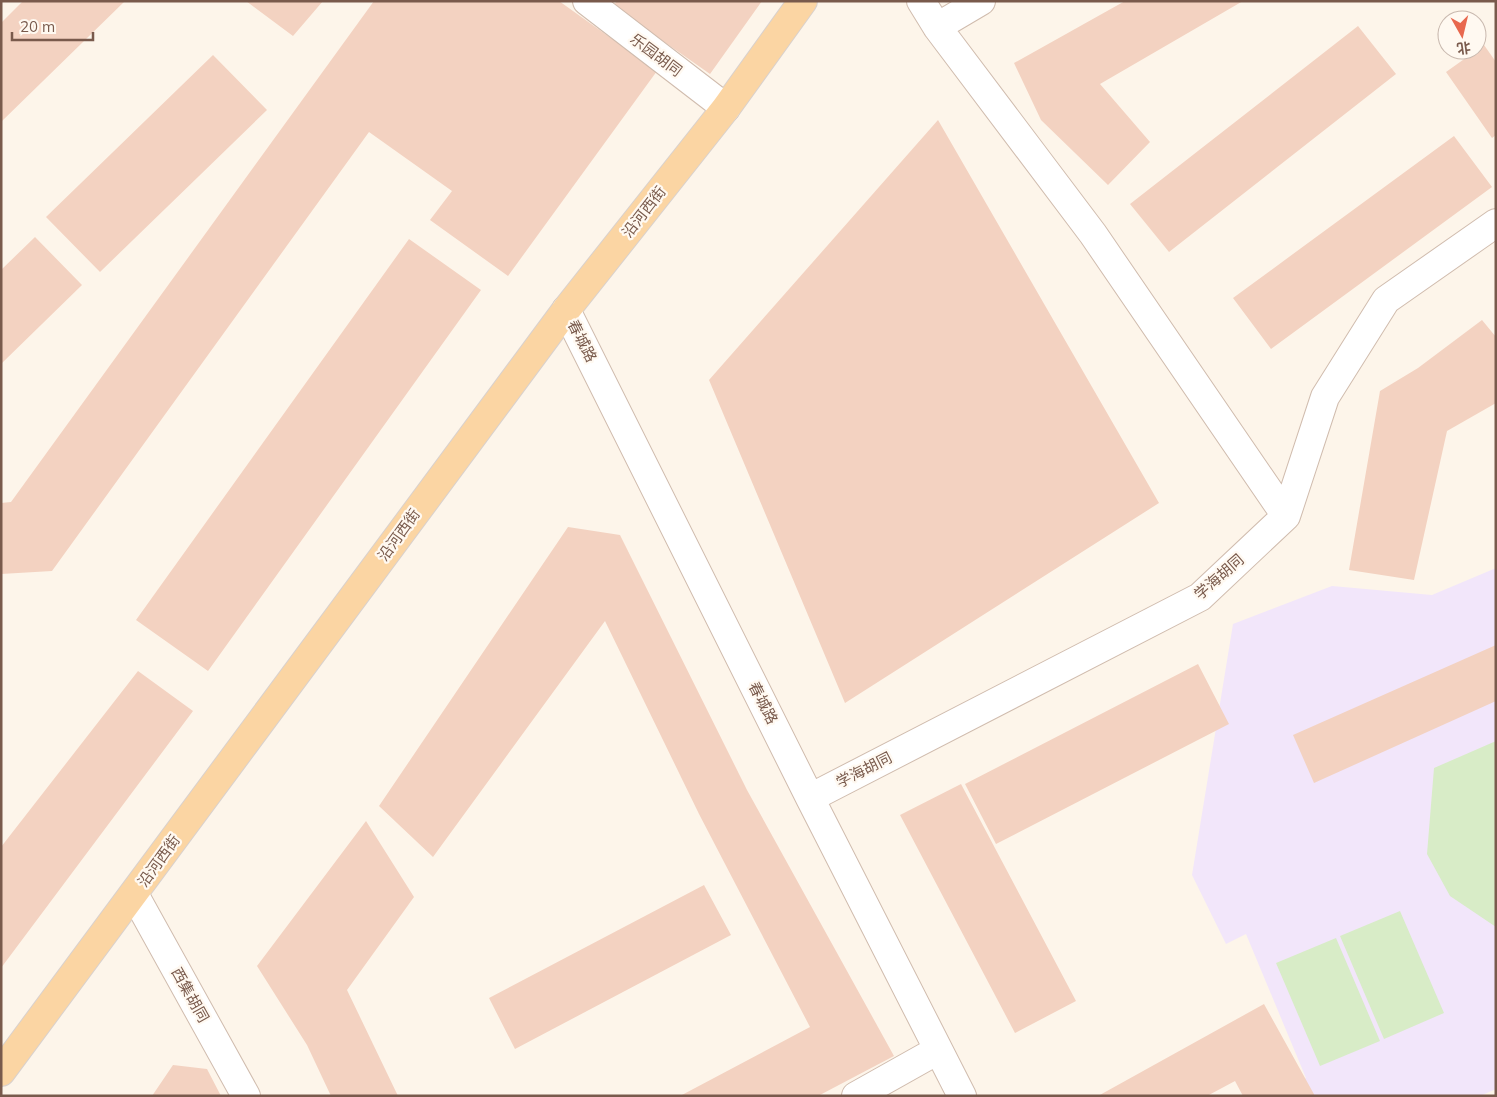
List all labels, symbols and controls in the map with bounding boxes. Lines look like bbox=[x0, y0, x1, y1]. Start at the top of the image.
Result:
scale bar bbox=[12, 10, 94, 42]
north arrow bbox=[1437, 10, 1487, 60]
text: 20 m bbox=[20, 17, 55, 36]
street label: 乐园胡同 bbox=[627, 29, 686, 80]
text: 北 bbox=[1456, 38, 1472, 58]
street label: 沿河西街 bbox=[618, 182, 670, 241]
street label: 春城路 bbox=[564, 316, 601, 365]
street label: 沿河西街 bbox=[373, 505, 424, 565]
street label: 学海胡同 bbox=[1190, 550, 1248, 603]
street label: 春城路 bbox=[745, 678, 782, 727]
street label: 学海胡同 bbox=[833, 747, 895, 792]
street label: 沿河西街 bbox=[133, 831, 184, 891]
street label: 西集胡同 bbox=[168, 964, 213, 1026]

